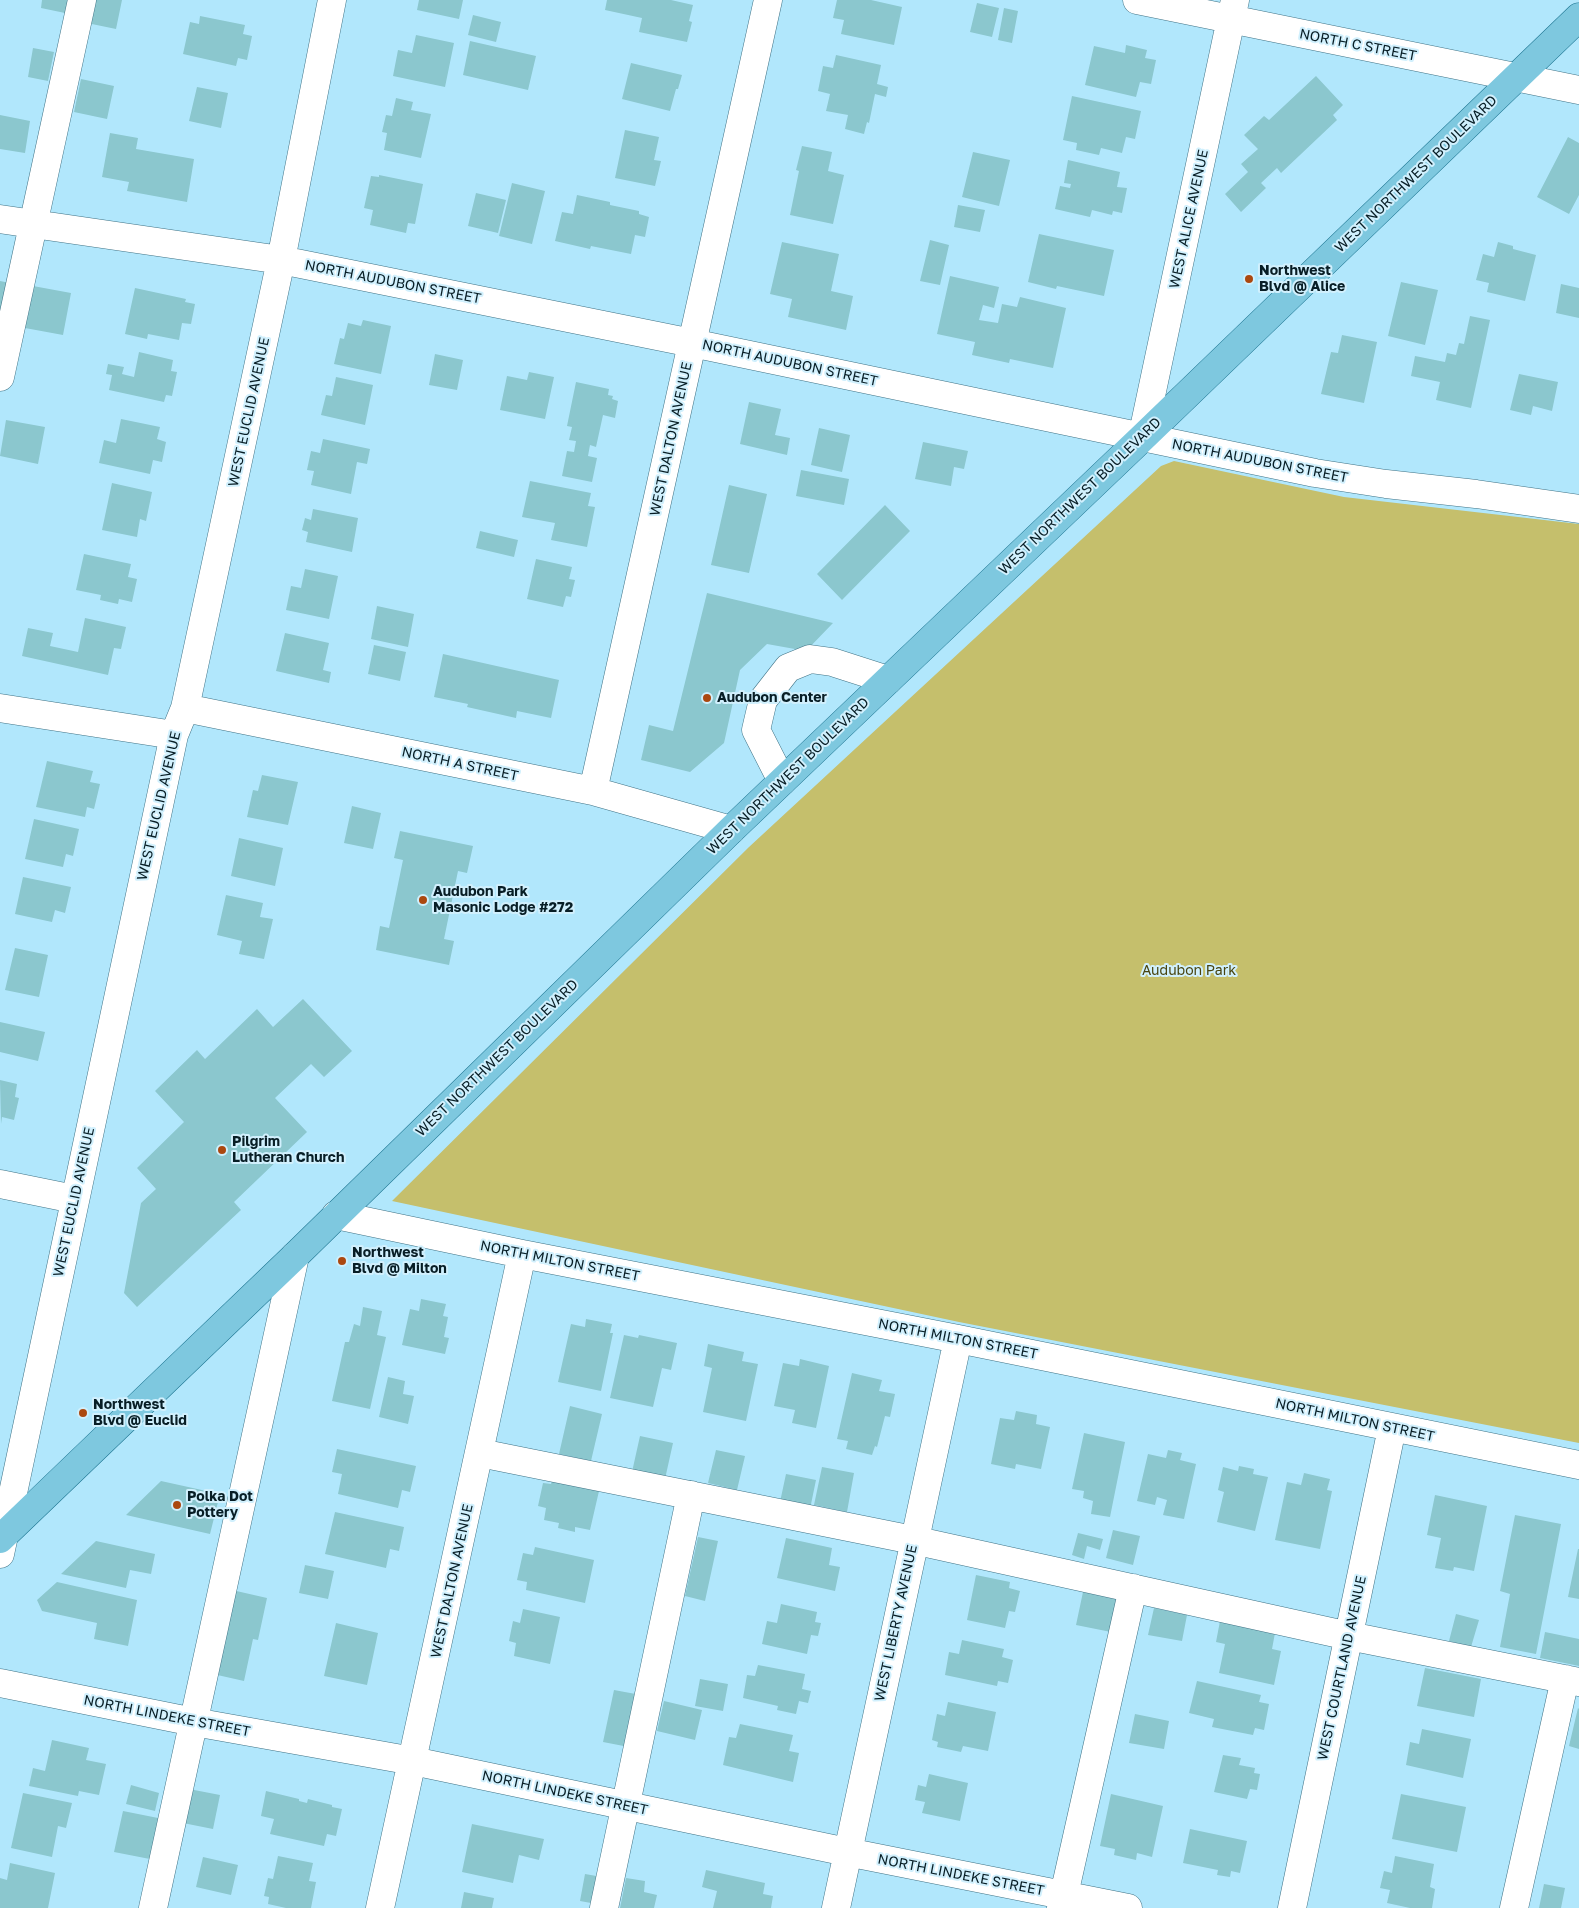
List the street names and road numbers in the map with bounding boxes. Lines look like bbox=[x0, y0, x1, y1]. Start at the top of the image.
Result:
street label: NORTH C STREET bbox=[1298, 25, 1418, 65]
street label: WEST NORTHWEST BOULEVARD bbox=[1331, 92, 1501, 256]
street label: WEST ALICE AVENUE bbox=[1166, 148, 1212, 290]
street label: NORTH AUDUBON STREET bbox=[303, 257, 483, 307]
street label: WEST EUCLID AVENUE bbox=[225, 336, 273, 488]
street label: NORTH AUDUBON STREET bbox=[701, 336, 879, 390]
street label: WEST DALTON AVENUE bbox=[646, 360, 696, 518]
street label: WEST NORTHWEST BOULEVARD bbox=[995, 414, 1165, 578]
street label: NORTH AUDUBON STREET bbox=[1170, 436, 1350, 486]
street label: WEST NORTHWEST BOULEVARD bbox=[703, 694, 873, 858]
street label: WEST EUCLID AVENUE bbox=[134, 730, 184, 882]
street label: NORTH A STREET bbox=[400, 743, 520, 785]
street label: WEST NORTHWEST BOULEVARD bbox=[412, 976, 582, 1140]
street label: WEST EUCLID AVENUE bbox=[50, 1126, 98, 1278]
street label: NORTH MILTON STREET bbox=[479, 1237, 641, 1285]
street label: NORTH MILTON STREET bbox=[877, 1315, 1039, 1363]
street label: NORTH MILTON STREET bbox=[1274, 1395, 1436, 1445]
street label: WEST DALTON AVENUE bbox=[427, 1502, 477, 1660]
street label: WEST LIBERTY AVENUE bbox=[871, 1543, 921, 1703]
street label: WEST COURTLAND AVENUE bbox=[1314, 1574, 1370, 1762]
street label: NORTH LINDEKE STREET bbox=[82, 1692, 252, 1740]
street label: NORTH LINDEKE STREET bbox=[481, 1767, 649, 1819]
street label: NORTH LINDEKE STREET bbox=[876, 1851, 1046, 1899]

